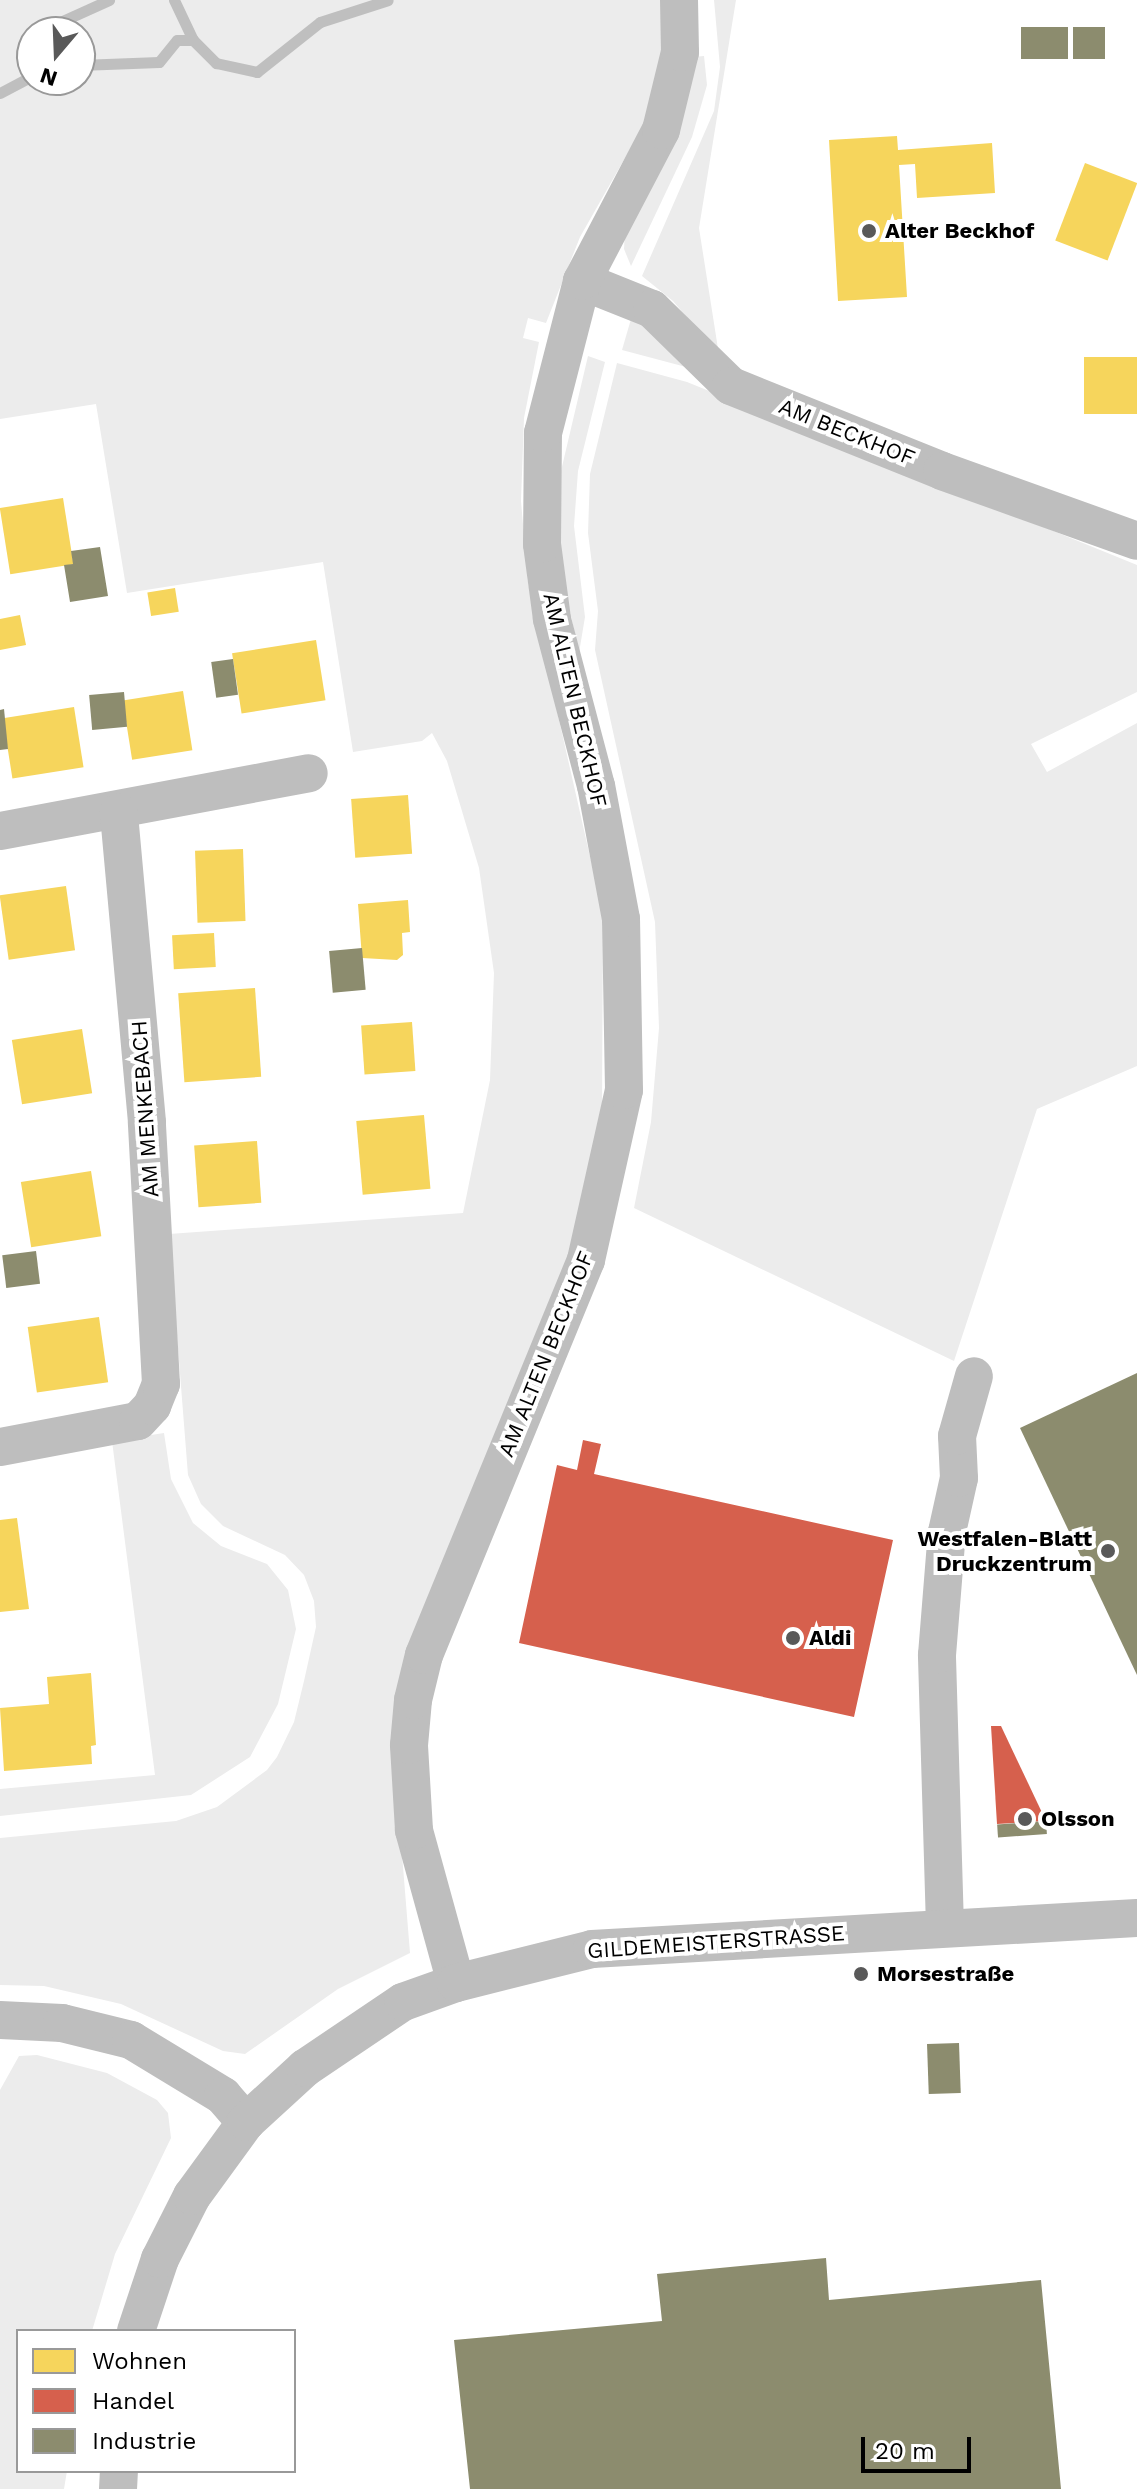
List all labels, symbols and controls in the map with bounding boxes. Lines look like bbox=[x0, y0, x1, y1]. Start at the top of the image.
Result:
north arrow bbox=[16, 16, 96, 96]
text: N bbox=[37, 63, 60, 92]
place label: Alter Beckhof bbox=[885, 218, 1035, 244]
marker: Alter Beckhof bbox=[860, 222, 878, 240]
street label: AM BECKHOF bbox=[775, 393, 919, 471]
street label: AM ALTEN BECKHOF bbox=[537, 590, 613, 810]
street label: AM MENKEBACH bbox=[126, 1019, 164, 1199]
street label: AM ALTEN BECKHOF bbox=[493, 1247, 599, 1461]
place label: Westfalen-Blatt Druckzentrum bbox=[917, 1525, 1092, 1576]
marker: Westfalen-Blatt Druckzentrum bbox=[1099, 1542, 1117, 1560]
place label: Aldi bbox=[809, 1625, 851, 1651]
marker: Aldi bbox=[784, 1629, 802, 1647]
place label: Olsson bbox=[1041, 1806, 1115, 1832]
marker: Olsson bbox=[1016, 1810, 1034, 1828]
street label: GILDEMEISTERSTRASSE bbox=[586, 1920, 846, 1964]
place label: Morsestraße bbox=[877, 1961, 1014, 1987]
marker: Morsestraße bbox=[852, 1965, 870, 1983]
legend bbox=[16, 2329, 296, 2473]
text: Wohnen bbox=[92, 2347, 187, 2375]
text: Handel bbox=[92, 2387, 174, 2415]
scale bar bbox=[865, 2421, 975, 2471]
text: Industrie bbox=[92, 2427, 196, 2455]
text: 20 m bbox=[875, 2437, 935, 2465]

